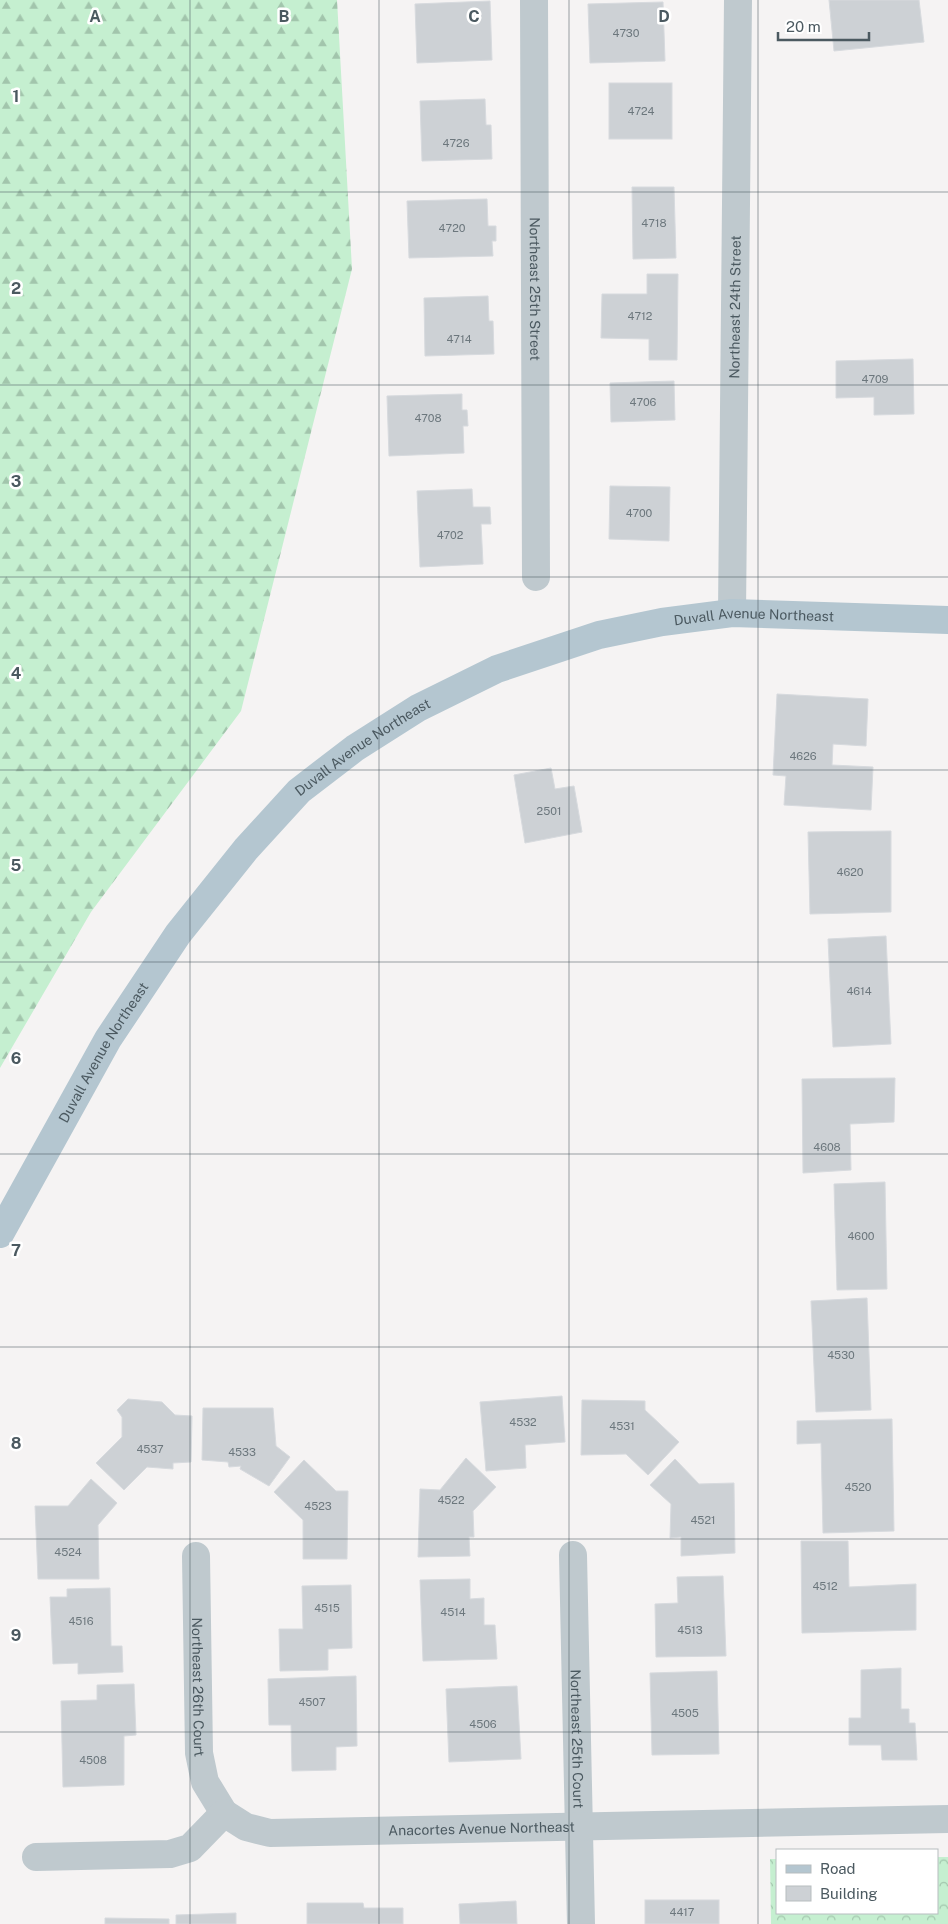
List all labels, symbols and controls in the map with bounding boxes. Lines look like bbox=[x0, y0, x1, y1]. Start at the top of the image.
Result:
text: A bbox=[89, 7, 101, 26]
text: B bbox=[279, 7, 290, 26]
text: C bbox=[468, 7, 480, 26]
text: D bbox=[658, 7, 670, 26]
scale bar bbox=[778, 10, 869, 42]
text: 20 m bbox=[786, 18, 821, 35]
house number: 4730 bbox=[613, 27, 640, 39]
text: 1 bbox=[13, 87, 19, 106]
house number: 4724 bbox=[627, 105, 655, 117]
house number: 4726 bbox=[443, 137, 470, 149]
street label: Northeast 25th Street bbox=[527, 217, 543, 361]
house number: 4718 bbox=[641, 217, 667, 229]
house number: 4720 bbox=[439, 222, 466, 234]
street label: Northeast 24th Street bbox=[726, 235, 744, 379]
text: 2 bbox=[11, 279, 21, 298]
house number: 4712 bbox=[628, 310, 653, 322]
house number: 4714 bbox=[446, 333, 472, 345]
house number: 4709 bbox=[862, 373, 889, 385]
house number: 4706 bbox=[630, 396, 657, 408]
house number: 4708 bbox=[414, 412, 442, 424]
text: 3 bbox=[11, 472, 21, 491]
house number: 4700 bbox=[626, 507, 653, 519]
house number: 4702 bbox=[437, 529, 464, 541]
street label: Duvall Avenue Northeast bbox=[673, 605, 834, 628]
text: 4 bbox=[11, 664, 22, 683]
street label: Duvall Avenue Northeast bbox=[292, 695, 433, 799]
house number: 4626 bbox=[789, 750, 817, 762]
house number: 2501 bbox=[537, 805, 561, 817]
text: 5 bbox=[11, 856, 22, 875]
house number: 4620 bbox=[836, 866, 864, 878]
street label: Duvall Avenue Northeast bbox=[55, 979, 152, 1125]
house number: 4614 bbox=[846, 985, 872, 997]
text: 6 bbox=[11, 1049, 21, 1068]
house number: 4608 bbox=[813, 1141, 841, 1153]
house number: 4600 bbox=[847, 1230, 875, 1242]
text: 7 bbox=[11, 1241, 21, 1260]
house number: 4530 bbox=[827, 1349, 855, 1361]
house number: 4532 bbox=[509, 1416, 537, 1428]
house number: 4531 bbox=[609, 1420, 635, 1432]
text: 8 bbox=[11, 1434, 22, 1453]
house number: 4537 bbox=[136, 1443, 164, 1455]
house number: 4533 bbox=[228, 1446, 256, 1458]
house number: 4520 bbox=[844, 1481, 872, 1493]
house number: 4522 bbox=[438, 1494, 465, 1506]
house number: 4523 bbox=[304, 1500, 332, 1512]
house number: 4521 bbox=[691, 1514, 715, 1526]
house number: 4524 bbox=[54, 1546, 82, 1558]
house number: 4512 bbox=[813, 1580, 838, 1592]
house number: 4515 bbox=[314, 1602, 340, 1614]
house number: 4514 bbox=[440, 1606, 466, 1618]
house number: 4516 bbox=[68, 1615, 94, 1627]
street label: Northeast 26th Court bbox=[189, 1617, 208, 1758]
house number: 4513 bbox=[677, 1624, 703, 1636]
text: 9 bbox=[11, 1626, 21, 1645]
street label: Northeast 25th Court bbox=[567, 1669, 586, 1809]
house number: 4507 bbox=[298, 1696, 326, 1708]
house number: 4505 bbox=[671, 1707, 699, 1719]
house number: 4506 bbox=[469, 1718, 497, 1730]
house number: 4508 bbox=[79, 1754, 107, 1766]
street label: Anacortes Avenue Northeast bbox=[388, 1819, 575, 1839]
legend bbox=[776, 1849, 938, 1914]
text: Road bbox=[820, 1860, 856, 1877]
text: Building bbox=[820, 1885, 878, 1902]
house number: 4417 bbox=[670, 1906, 695, 1918]

